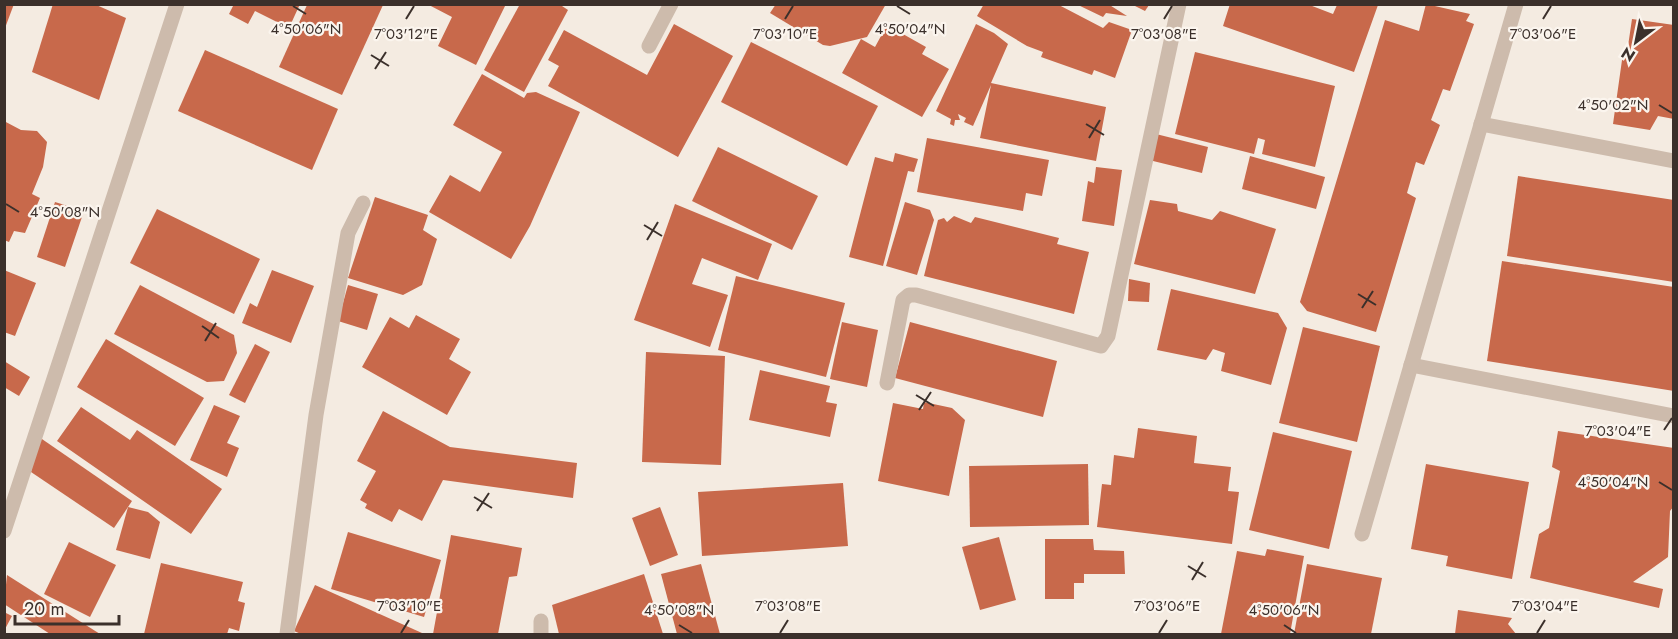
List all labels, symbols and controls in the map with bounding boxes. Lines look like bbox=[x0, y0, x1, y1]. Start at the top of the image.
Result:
north arrow bbox=[1606, 12, 1666, 72]
text: 4°50'06"N bbox=[271, 18, 341, 40]
text: 4°50'04"N bbox=[875, 18, 946, 40]
text: 7°03'12"E bbox=[374, 23, 438, 45]
text: 7°03'10"E bbox=[753, 23, 817, 45]
text: 7°03'08"E bbox=[1131, 23, 1197, 45]
text: 7°03'06"E bbox=[1510, 23, 1576, 45]
text: N bbox=[1617, 41, 1640, 67]
text: 4°50'02"N bbox=[1578, 94, 1648, 116]
text: 4°50'08"N bbox=[30, 201, 100, 223]
text: 7°03'04"E bbox=[1585, 420, 1651, 442]
text: 4°50'04"N bbox=[1578, 471, 1649, 493]
scale bar bbox=[15, 588, 118, 626]
text: 7°03'10"E bbox=[377, 595, 441, 617]
text: 7°03'08"E bbox=[755, 595, 821, 617]
text: 7°03'06"E bbox=[1134, 595, 1200, 617]
text: 7°03'04"E bbox=[1512, 595, 1578, 617]
text: 20 m bbox=[24, 596, 64, 622]
text: 4°50'08"N bbox=[644, 599, 714, 621]
text: 4°50'06"N bbox=[1249, 599, 1319, 621]

